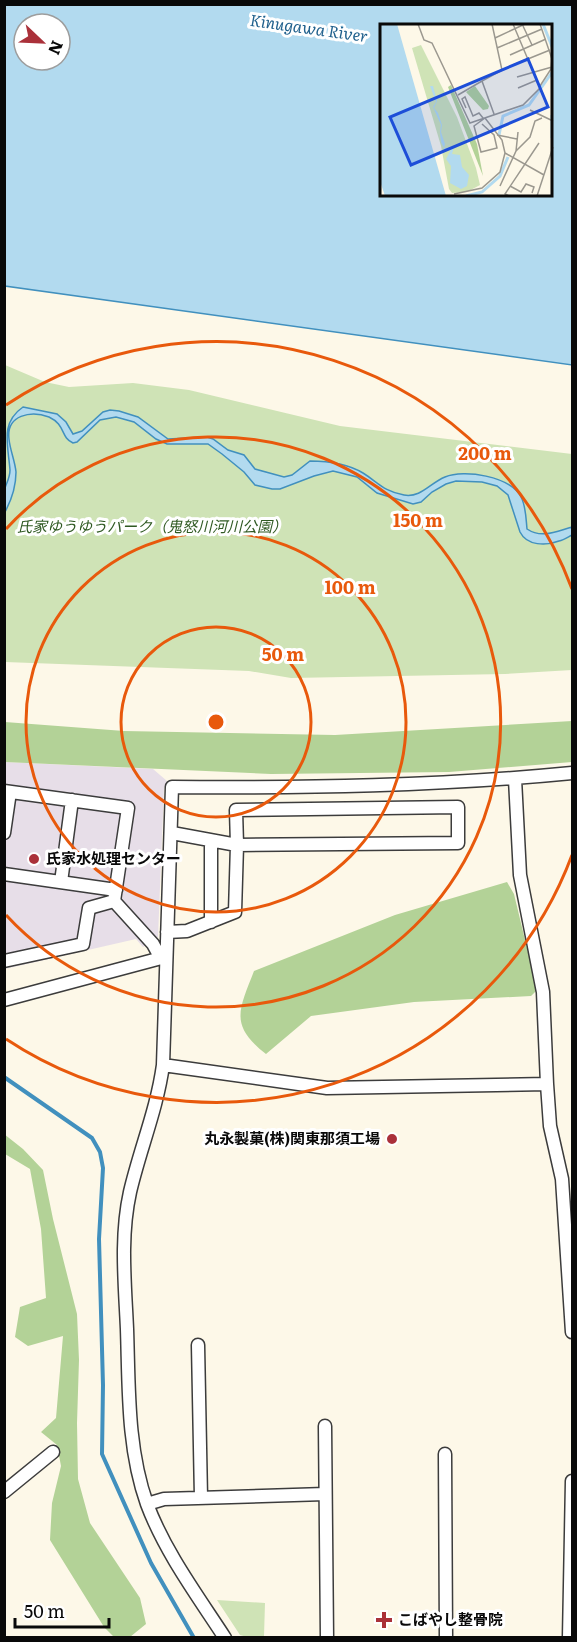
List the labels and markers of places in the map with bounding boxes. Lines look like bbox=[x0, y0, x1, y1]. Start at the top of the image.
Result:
centre of rings bbox=[206, 712, 226, 732]
place label: 氏家水処理センター bbox=[46, 846, 181, 869]
marker: 氏家水処理センター bbox=[27, 852, 41, 866]
place label: 丸永製菓(株)関東那須工場 bbox=[204, 1126, 380, 1149]
marker: 丸永製菓(株)関東那須工場 bbox=[385, 1132, 399, 1146]
place label: こばやし整骨院 bbox=[398, 1607, 503, 1630]
marker: こばやし整骨院 bbox=[375, 1611, 393, 1629]

